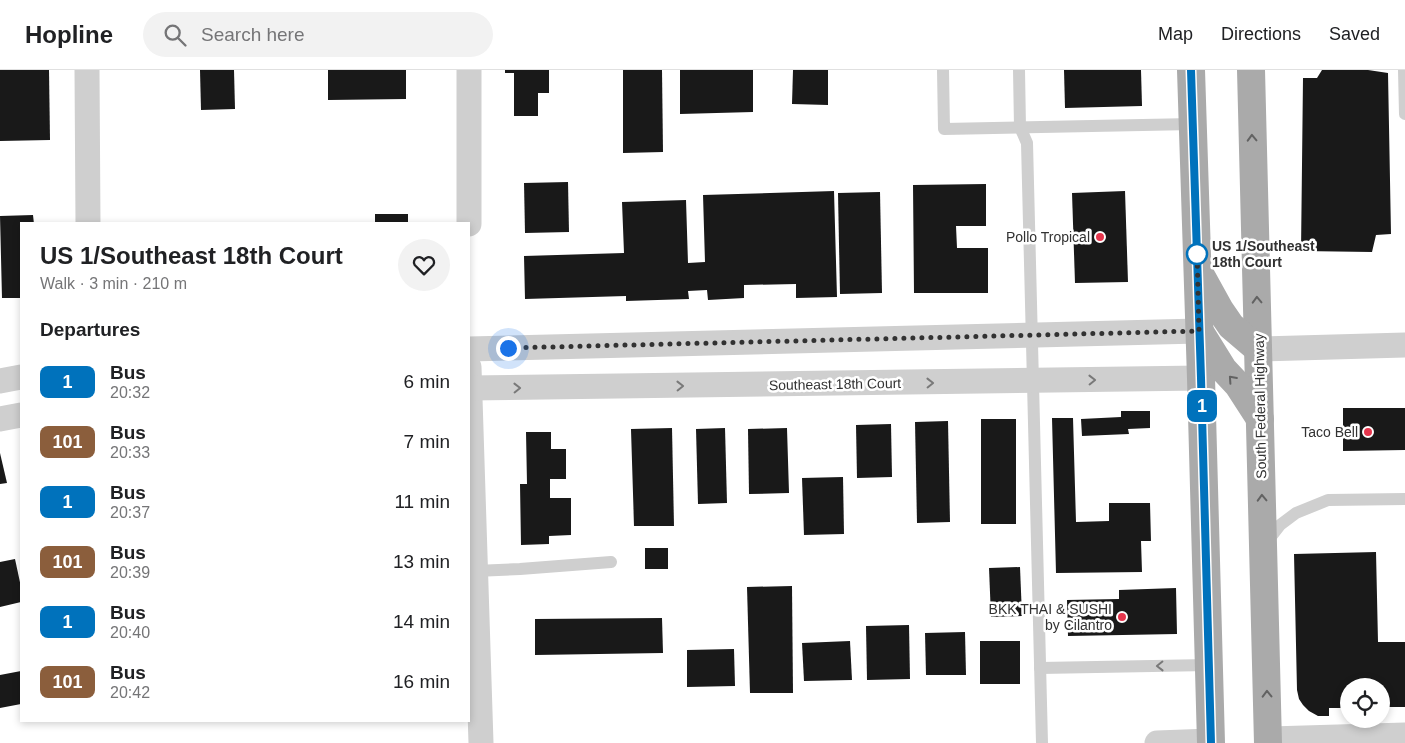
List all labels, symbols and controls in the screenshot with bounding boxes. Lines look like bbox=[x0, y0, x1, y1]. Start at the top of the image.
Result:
search box bbox=[143, 12, 493, 57]
text: Hopline bbox=[25, 21, 113, 48]
icon: search bbox=[161, 21, 189, 49]
text: Search here bbox=[201, 24, 305, 45]
text: Map bbox=[1158, 24, 1193, 44]
text: Directions bbox=[1221, 24, 1301, 44]
text: Saved bbox=[1329, 24, 1380, 44]
one-way arrow bbox=[1247, 134, 1258, 142]
place label: Pollo Tropical bbox=[1006, 229, 1090, 245]
marker: Pollo Tropical bbox=[1094, 231, 1106, 243]
place label: US 1/Southeast 18th Court bbox=[1212, 238, 1315, 270]
button: heart bbox=[398, 239, 450, 291]
text: US 1/Southeast 18th Court bbox=[40, 242, 343, 269]
marker: US 1/Southeast 18th Court bbox=[1186, 243, 1208, 265]
text: Walk · 3 min · 210 m bbox=[40, 275, 187, 292]
one-way arrow bbox=[1252, 296, 1262, 304]
text: Departures bbox=[40, 319, 140, 340]
street label: South Federal Highway bbox=[1251, 333, 1269, 479]
your location bbox=[496, 336, 521, 361]
text: Bus bbox=[110, 362, 146, 383]
text: 6 min bbox=[404, 371, 450, 392]
text: 1 bbox=[62, 372, 73, 392]
street label: Southeast 18th Court bbox=[769, 375, 901, 393]
one-way arrow bbox=[1089, 375, 1097, 385]
one-way arrow bbox=[1229, 375, 1238, 384]
one-way arrow bbox=[926, 377, 934, 388]
one-way arrow bbox=[676, 381, 684, 391]
one-way arrow bbox=[514, 383, 522, 393]
text: 20:32 bbox=[110, 384, 150, 401]
line badge: 1 bbox=[1186, 390, 1218, 422]
text: 1 bbox=[1197, 396, 1207, 416]
text: Bus bbox=[110, 422, 146, 443]
place label: Taco Bell bbox=[1301, 424, 1358, 440]
marker: Taco Bell bbox=[1362, 426, 1374, 438]
text: 7 min bbox=[404, 431, 450, 452]
text: 101 bbox=[52, 432, 83, 452]
text: 20:33 bbox=[110, 444, 150, 461]
text: Bus bbox=[110, 482, 146, 503]
text: 11 min bbox=[394, 491, 450, 512]
text: 1 bbox=[62, 492, 73, 512]
one-way arrow bbox=[1256, 494, 1267, 502]
text: 20:37 bbox=[110, 504, 150, 521]
text: Bus bbox=[110, 542, 146, 563]
text: 13 min bbox=[393, 551, 450, 572]
text: 101 bbox=[52, 552, 83, 572]
text: 20:39 bbox=[110, 564, 150, 581]
place label: BKK THAI & SUSHI by Cilantro bbox=[989, 601, 1112, 633]
text: Bus bbox=[110, 602, 146, 623]
text: 14 min bbox=[393, 611, 450, 632]
marker: BKK THAI & SUSHI by Cilantro bbox=[1116, 611, 1128, 623]
text: 1 bbox=[62, 612, 73, 632]
text: 20:40 bbox=[110, 624, 150, 641]
one-way arrow bbox=[1156, 661, 1164, 671]
text: Bus bbox=[110, 662, 146, 683]
text: 16 min bbox=[393, 671, 450, 692]
text: 101 bbox=[52, 672, 83, 692]
map controls bbox=[1340, 678, 1390, 728]
button: locate bbox=[1340, 678, 1390, 728]
text: 20:42 bbox=[110, 684, 150, 701]
one-way arrow bbox=[1261, 690, 1272, 698]

